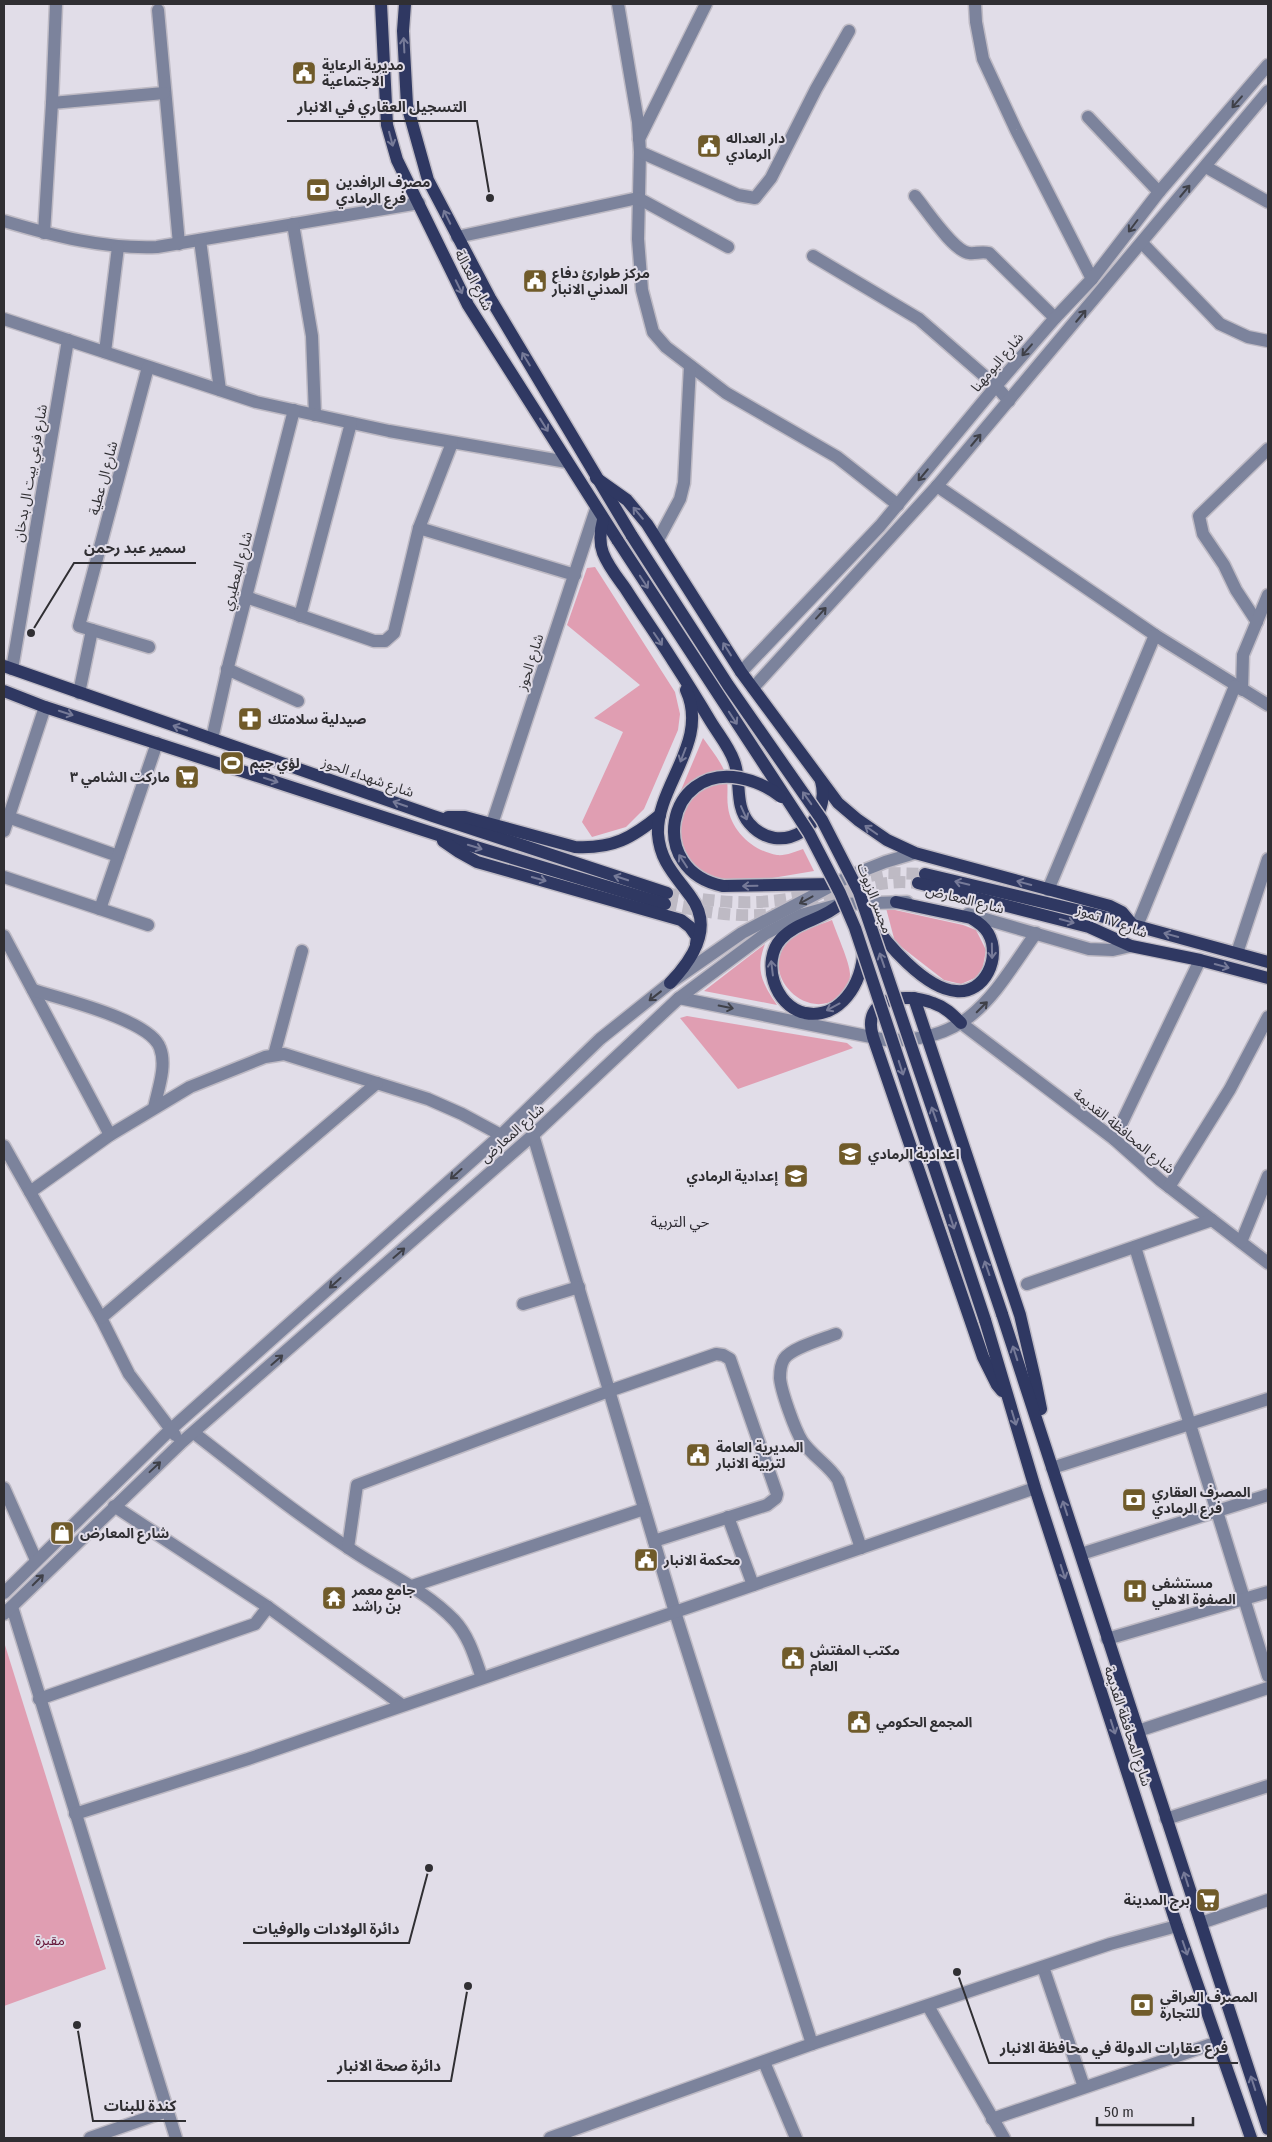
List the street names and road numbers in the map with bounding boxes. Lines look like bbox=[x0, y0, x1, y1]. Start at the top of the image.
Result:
street label: شارع العدالة bbox=[449, 247, 496, 314]
street label: شارع البومهنا bbox=[968, 329, 1029, 397]
street label: شارع فرعي بيت ال بدخان bbox=[10, 403, 53, 544]
street label: شارع ال عطية bbox=[85, 439, 123, 518]
street label: شارع البعطيري bbox=[219, 530, 258, 613]
street label: شارع الحوز bbox=[513, 632, 549, 694]
street label: شارع شهداء الحوز bbox=[318, 753, 416, 803]
street label: مجسر الزيوت bbox=[853, 861, 896, 936]
street label: شارع المعارض bbox=[924, 882, 1006, 919]
street label: شارع ١٧ تموز bbox=[1073, 901, 1150, 943]
street label: شارع المحافظة القديمة bbox=[1068, 1085, 1178, 1179]
street label: شارع المعارض bbox=[477, 1100, 549, 1168]
street label: شارع المحافظة القديمة bbox=[1098, 1664, 1155, 1789]

